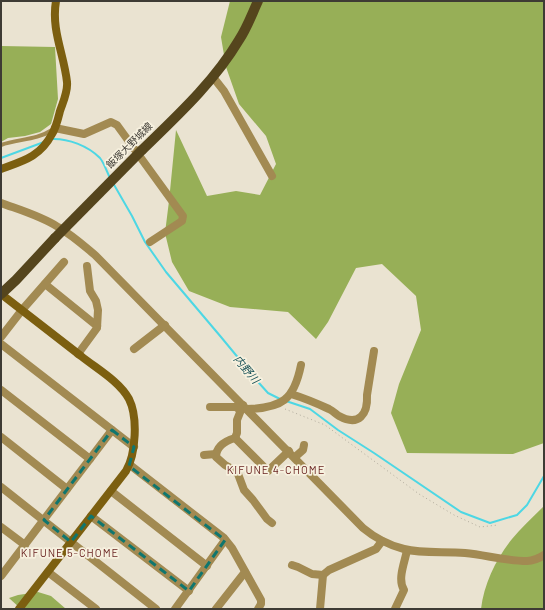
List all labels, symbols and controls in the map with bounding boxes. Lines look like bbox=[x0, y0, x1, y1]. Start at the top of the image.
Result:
street label: 飯塚大野城線 bbox=[104, 120, 154, 170]
water label: 内野川 bbox=[231, 352, 263, 387]
district label: KIFUNE 4-CHOME bbox=[227, 463, 325, 476]
district label: KIFUNE 5-CHOME bbox=[21, 546, 119, 559]

